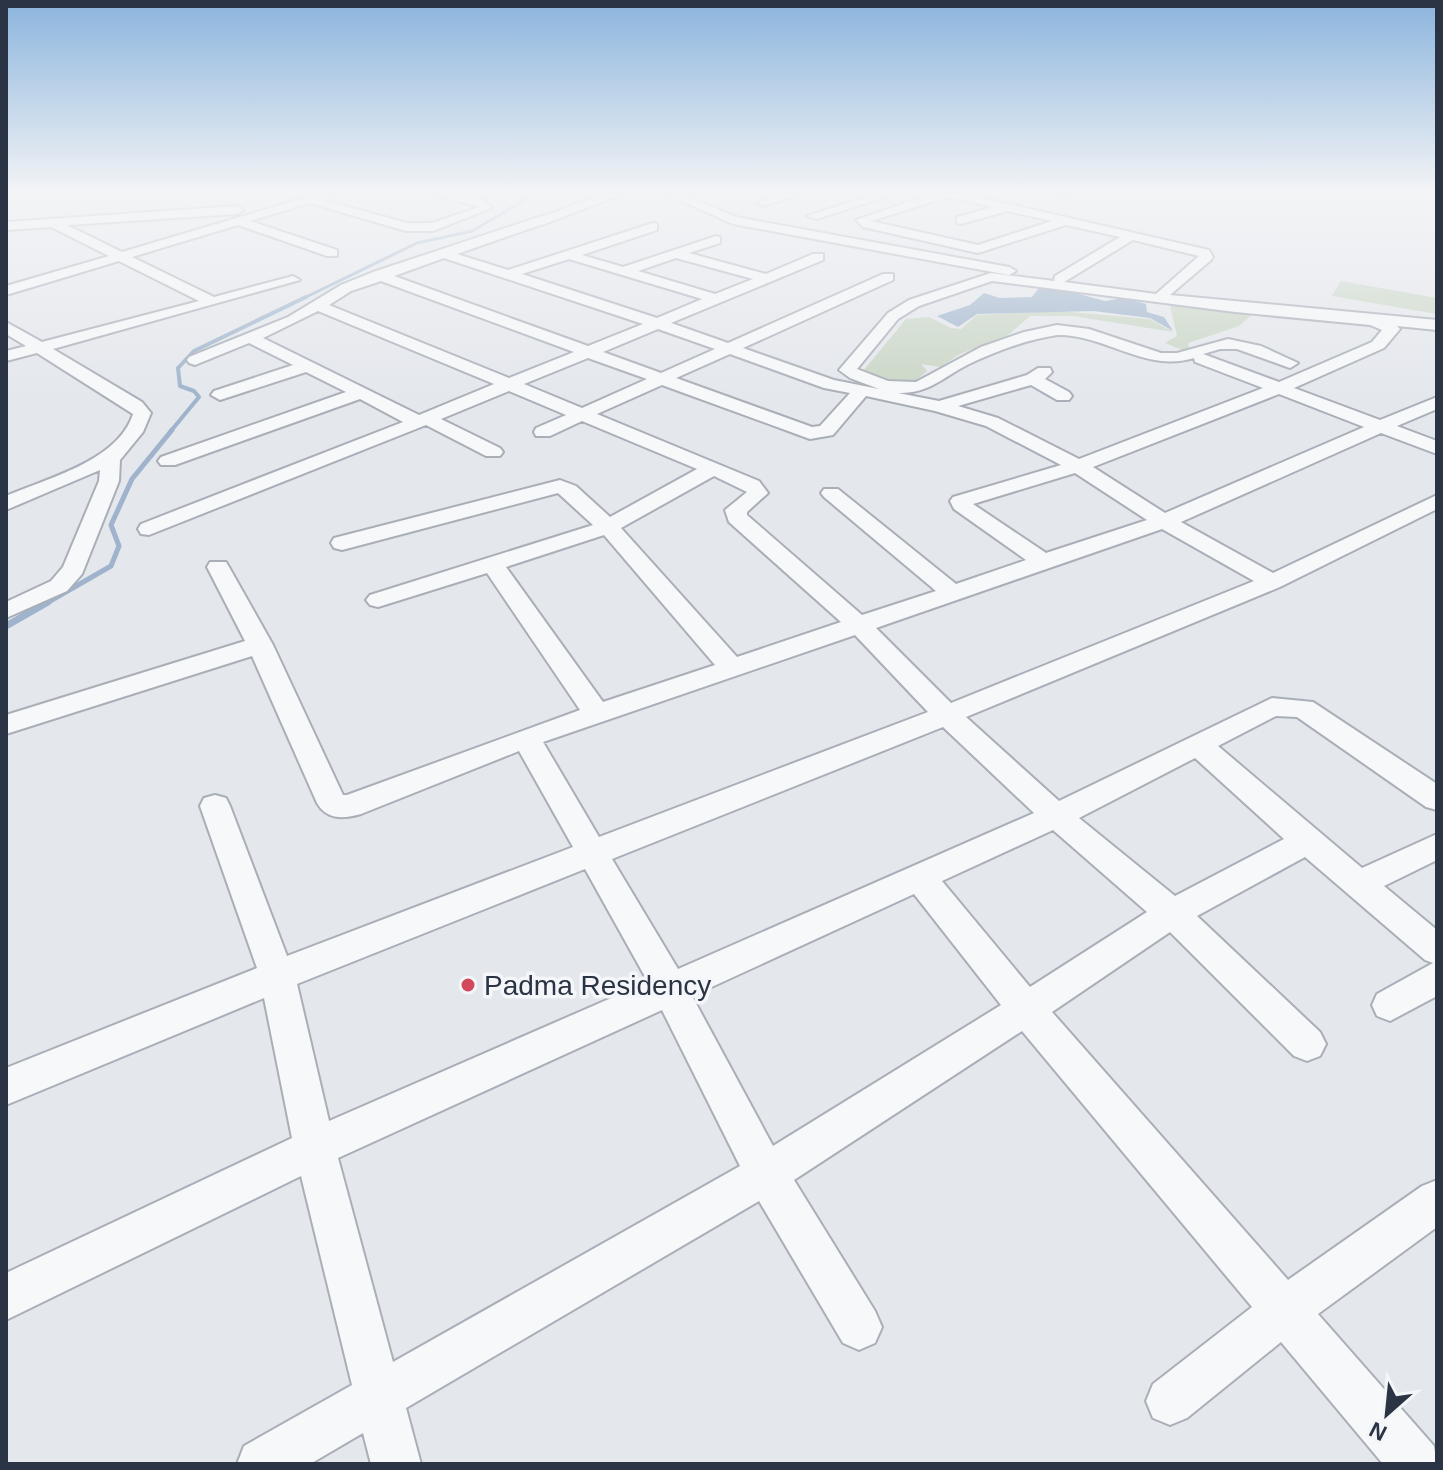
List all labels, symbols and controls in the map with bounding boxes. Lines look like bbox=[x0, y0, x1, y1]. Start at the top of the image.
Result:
place label: Padma Residency bbox=[484, 970, 711, 1001]
marker: Padma Residency bbox=[459, 976, 477, 994]
north arrow bbox=[1347, 1374, 1427, 1454]
text: N bbox=[1365, 1417, 1391, 1446]

